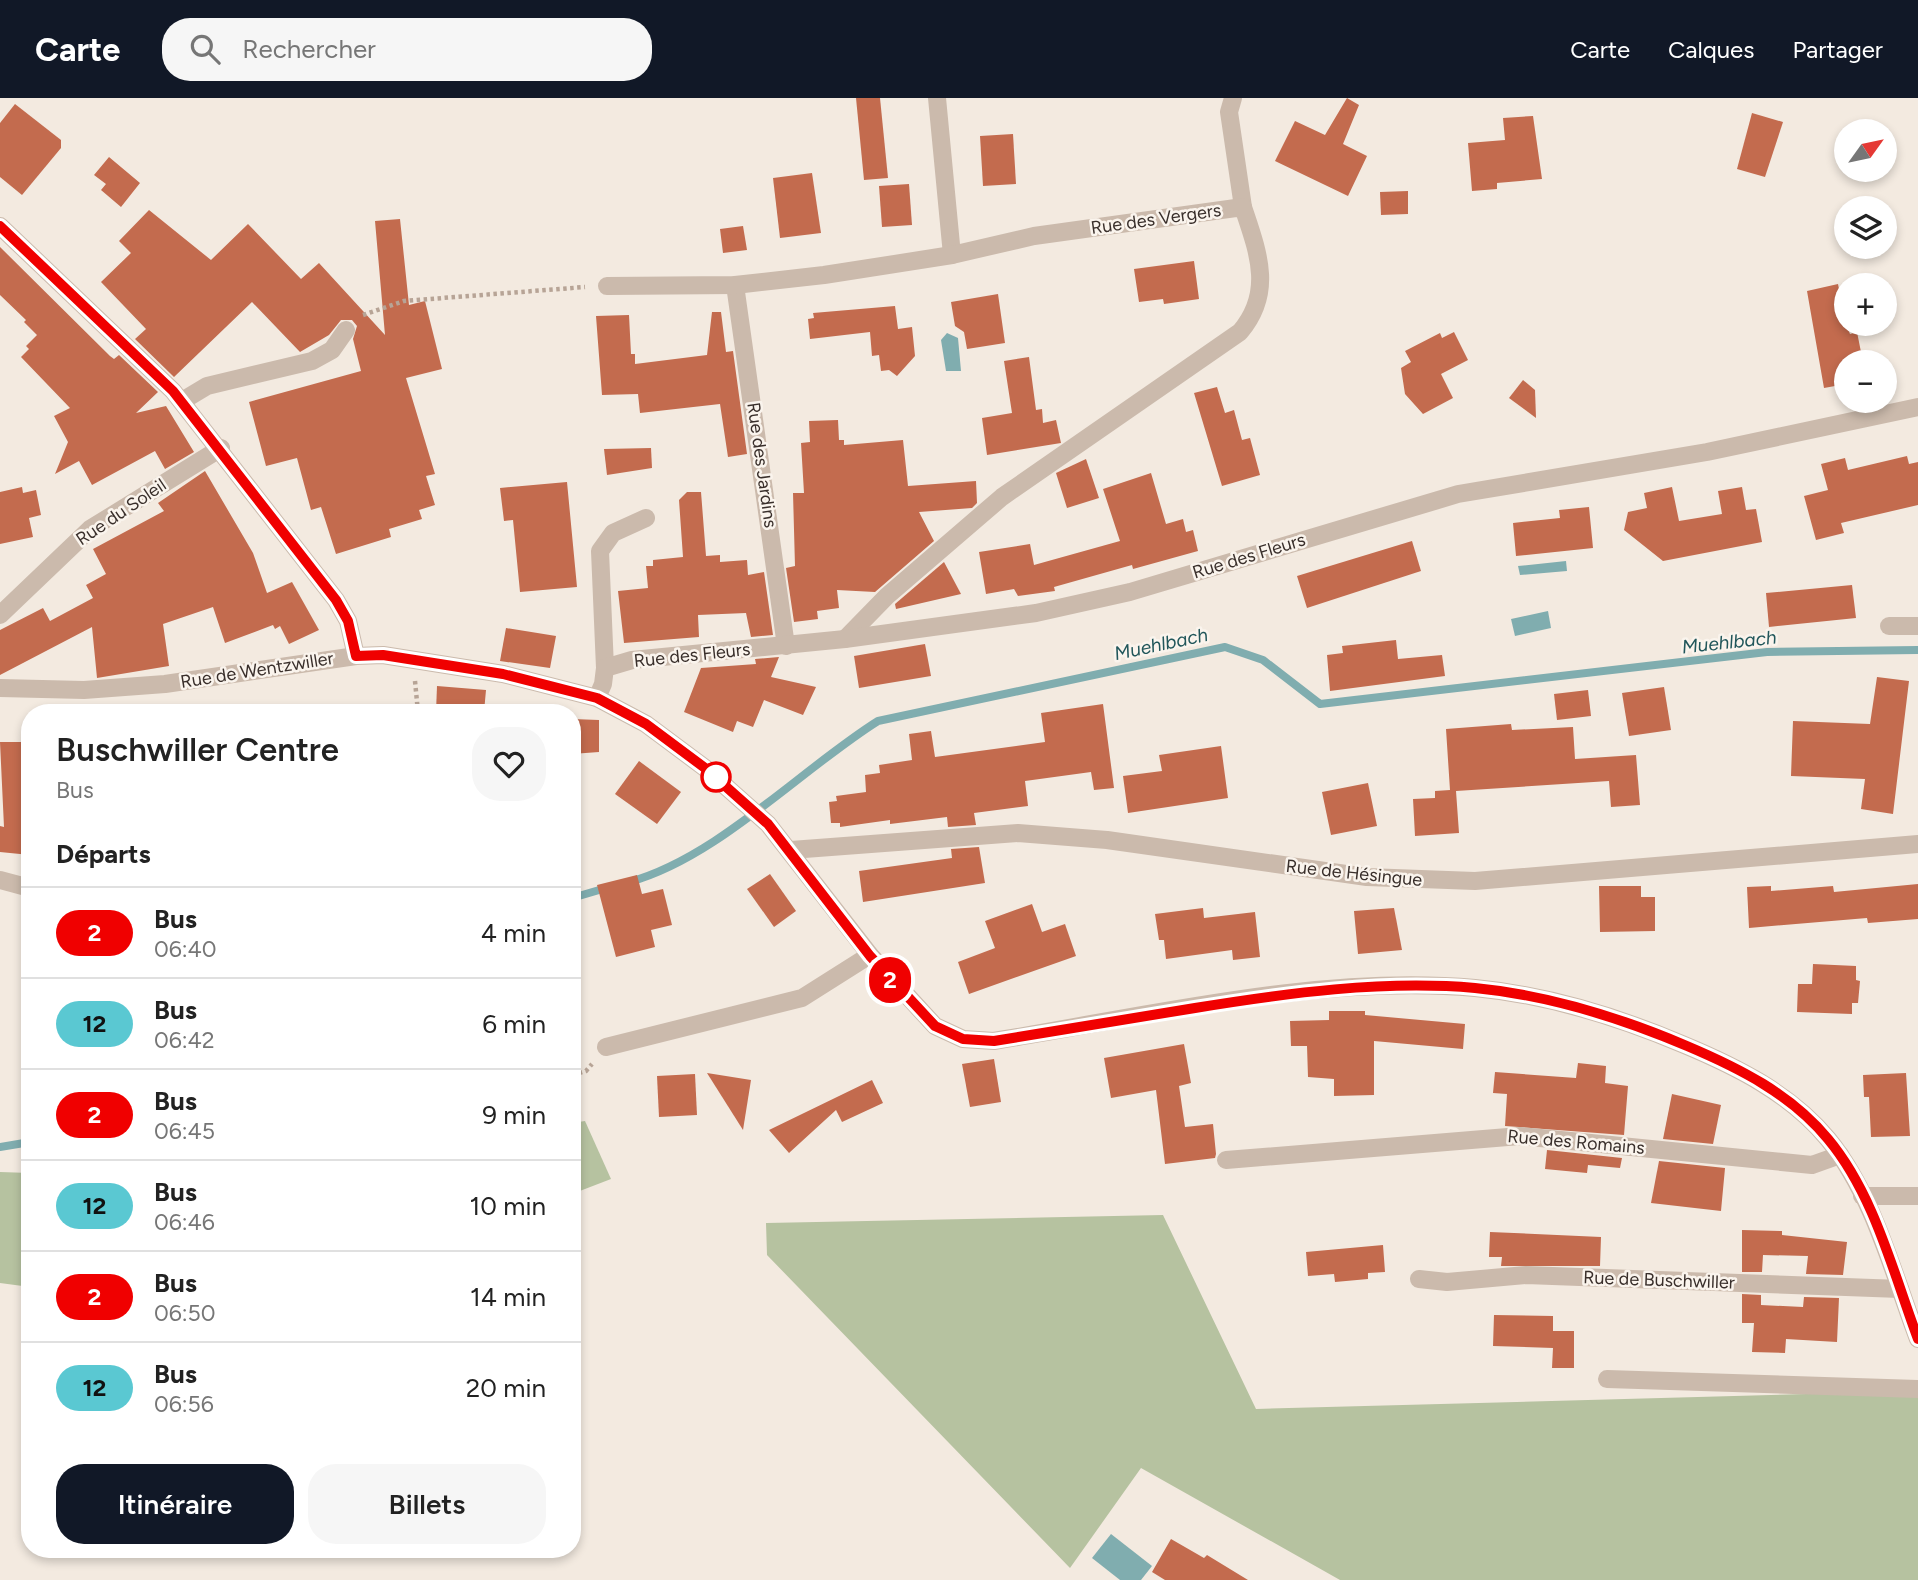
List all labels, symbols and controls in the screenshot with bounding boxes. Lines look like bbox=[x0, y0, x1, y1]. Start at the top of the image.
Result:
search box bbox=[162, 18, 652, 81]
text: Carte bbox=[35, 30, 120, 69]
icon: search bbox=[186, 30, 224, 68]
text: Rechercher bbox=[242, 33, 376, 65]
text: Carte bbox=[1570, 35, 1630, 64]
text: Calques bbox=[1668, 35, 1754, 64]
text: Partager bbox=[1792, 35, 1883, 64]
north arrow bbox=[1834, 119, 1897, 182]
map controls bbox=[1834, 119, 1897, 413]
button: layers bbox=[1834, 196, 1897, 259]
street label: Rue des Vergers bbox=[1089, 199, 1223, 239]
button: + bbox=[1834, 273, 1897, 336]
button: − bbox=[1834, 350, 1897, 413]
street label: Rue des Jardins bbox=[742, 401, 782, 529]
street label: Rue du Soleil bbox=[72, 474, 170, 550]
street label: Rue des Fleurs bbox=[1190, 528, 1308, 584]
water label: Muehlbach bbox=[1112, 623, 1210, 665]
water label: Muehlbach bbox=[1680, 626, 1778, 658]
street label: Rue des Fleurs bbox=[633, 638, 751, 672]
street label: Rue de Wentzwiller bbox=[179, 647, 335, 693]
button: heart bbox=[472, 727, 546, 801]
text: Buschwiller Centre bbox=[56, 730, 339, 769]
unlabelled marker bbox=[701, 762, 731, 792]
text: Bus bbox=[56, 776, 94, 804]
text: Départs bbox=[56, 838, 151, 870]
street label: Rue de Hésingue bbox=[1285, 855, 1423, 891]
text: Bus bbox=[154, 903, 197, 935]
text: 4 min bbox=[481, 917, 546, 949]
text: 2 bbox=[88, 918, 101, 947]
text: 06:40 bbox=[154, 935, 217, 963]
line badge: 2 bbox=[867, 957, 913, 1003]
text: 2 bbox=[883, 965, 897, 994]
text: Bus bbox=[154, 994, 197, 1026]
text: 6 min bbox=[482, 1008, 546, 1040]
text: 12 bbox=[82, 1009, 107, 1038]
text: 06:42 bbox=[154, 1026, 215, 1054]
text: Bus bbox=[154, 1085, 197, 1117]
text: 9 min bbox=[482, 1099, 546, 1131]
text: 2 bbox=[88, 1100, 101, 1129]
text: 06:45 bbox=[154, 1117, 215, 1145]
street label: Rue des Romains bbox=[1506, 1125, 1646, 1159]
text: Bus bbox=[154, 1176, 197, 1208]
text: 10 min bbox=[470, 1190, 546, 1222]
text: 12 bbox=[82, 1191, 107, 1220]
text: 06:46 bbox=[154, 1208, 215, 1236]
street label: Rue de Buschwiller bbox=[1583, 1266, 1735, 1294]
text: Bus bbox=[154, 1267, 197, 1299]
text: 14 min bbox=[470, 1281, 546, 1313]
text: 2 bbox=[88, 1282, 101, 1311]
text: 06:50 bbox=[154, 1299, 216, 1327]
text: Bus bbox=[154, 1358, 197, 1390]
text: 20 min bbox=[466, 1372, 546, 1404]
text: 12 bbox=[82, 1373, 107, 1402]
text: 06:56 bbox=[154, 1390, 214, 1418]
button: Itinéraire bbox=[56, 1464, 294, 1544]
button: Billets bbox=[308, 1464, 546, 1544]

